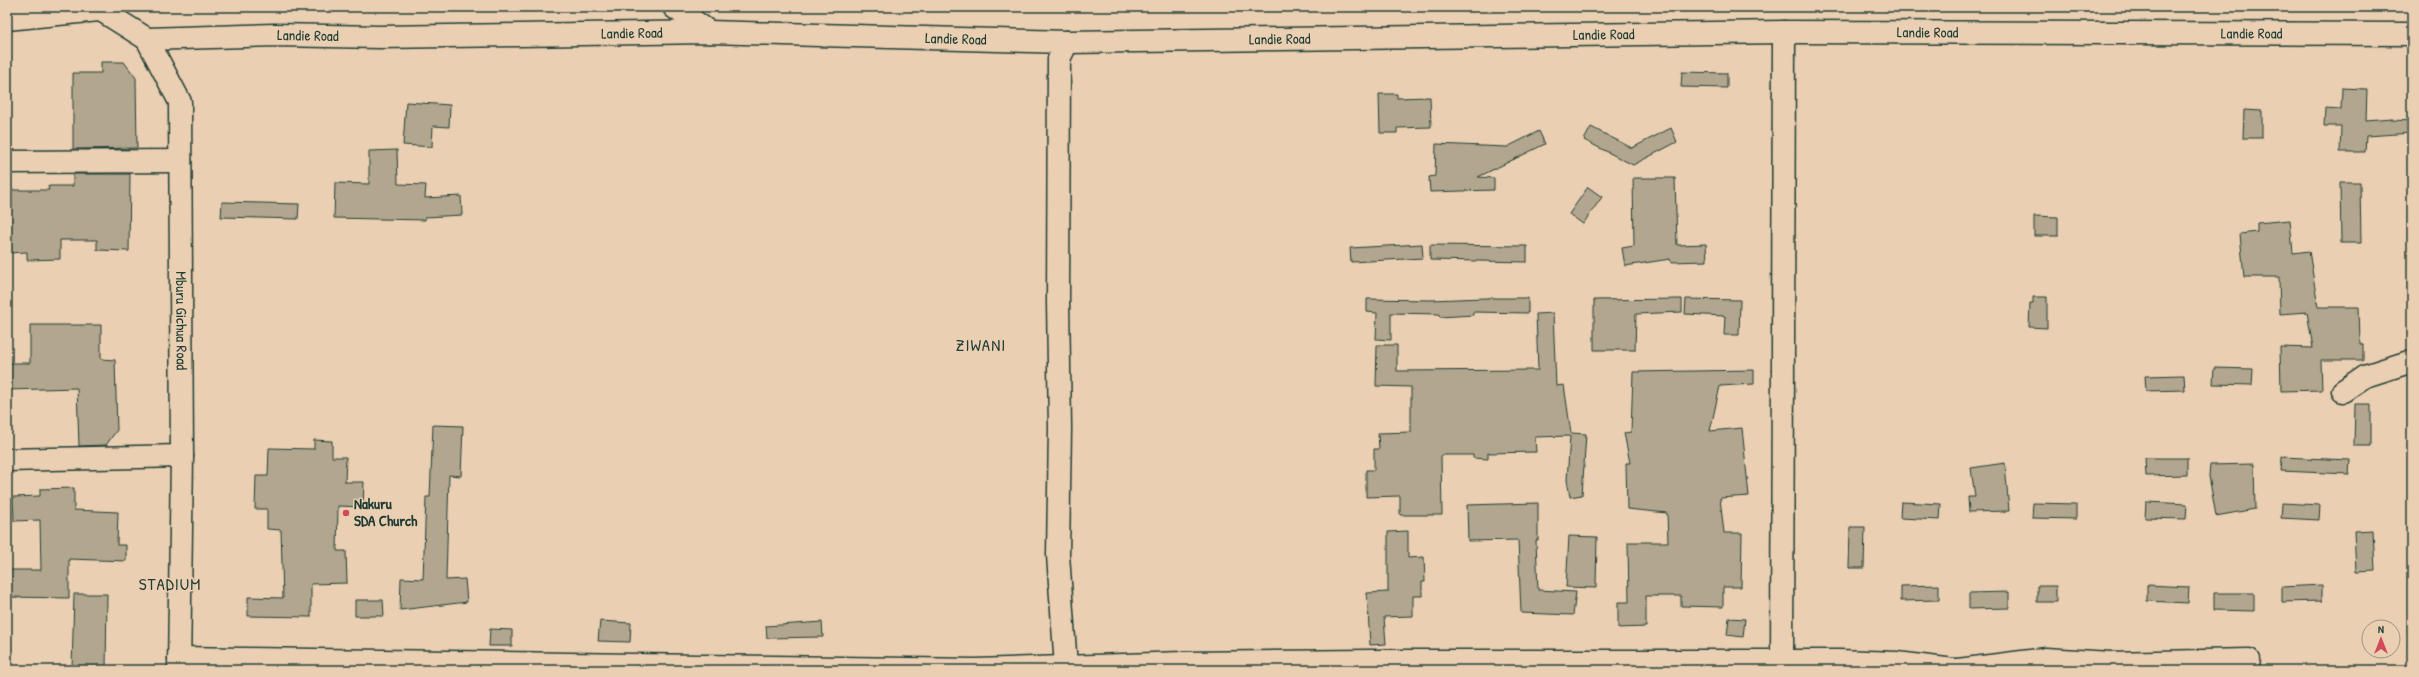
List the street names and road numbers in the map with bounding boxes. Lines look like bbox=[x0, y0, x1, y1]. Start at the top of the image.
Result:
street label: Landie Road bbox=[1897, 21, 1959, 43]
street label: Landie Road bbox=[601, 22, 663, 44]
street label: Landie Road bbox=[2221, 22, 2283, 44]
street label: Landie Road bbox=[1573, 23, 1635, 45]
street label: Landie Road bbox=[277, 24, 339, 46]
street label: Landie Road bbox=[925, 27, 987, 50]
street label: Landie Road bbox=[1249, 28, 1311, 49]
street label: Mburu Gichua Road bbox=[171, 271, 193, 370]

